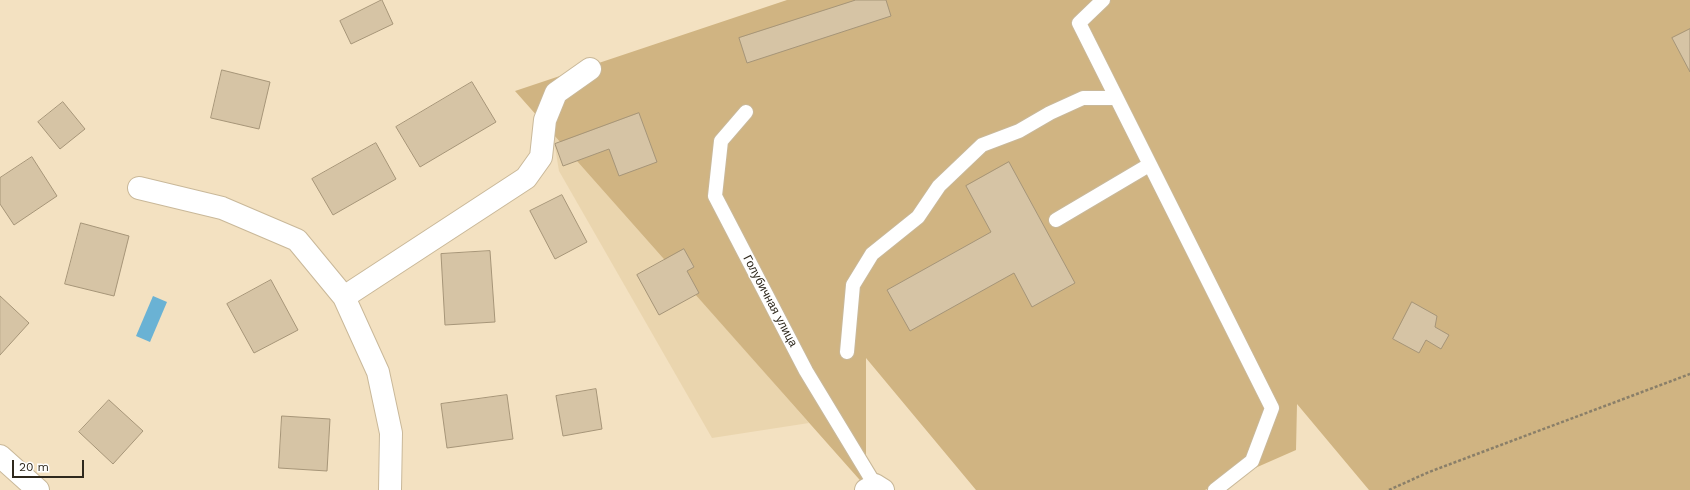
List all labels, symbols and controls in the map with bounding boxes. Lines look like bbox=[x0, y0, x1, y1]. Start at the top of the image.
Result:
street label: Голубичная улица bbox=[740, 253, 800, 349]
scale bar bbox=[14, 452, 86, 478]
text: 20 m bbox=[19, 460, 49, 474]

